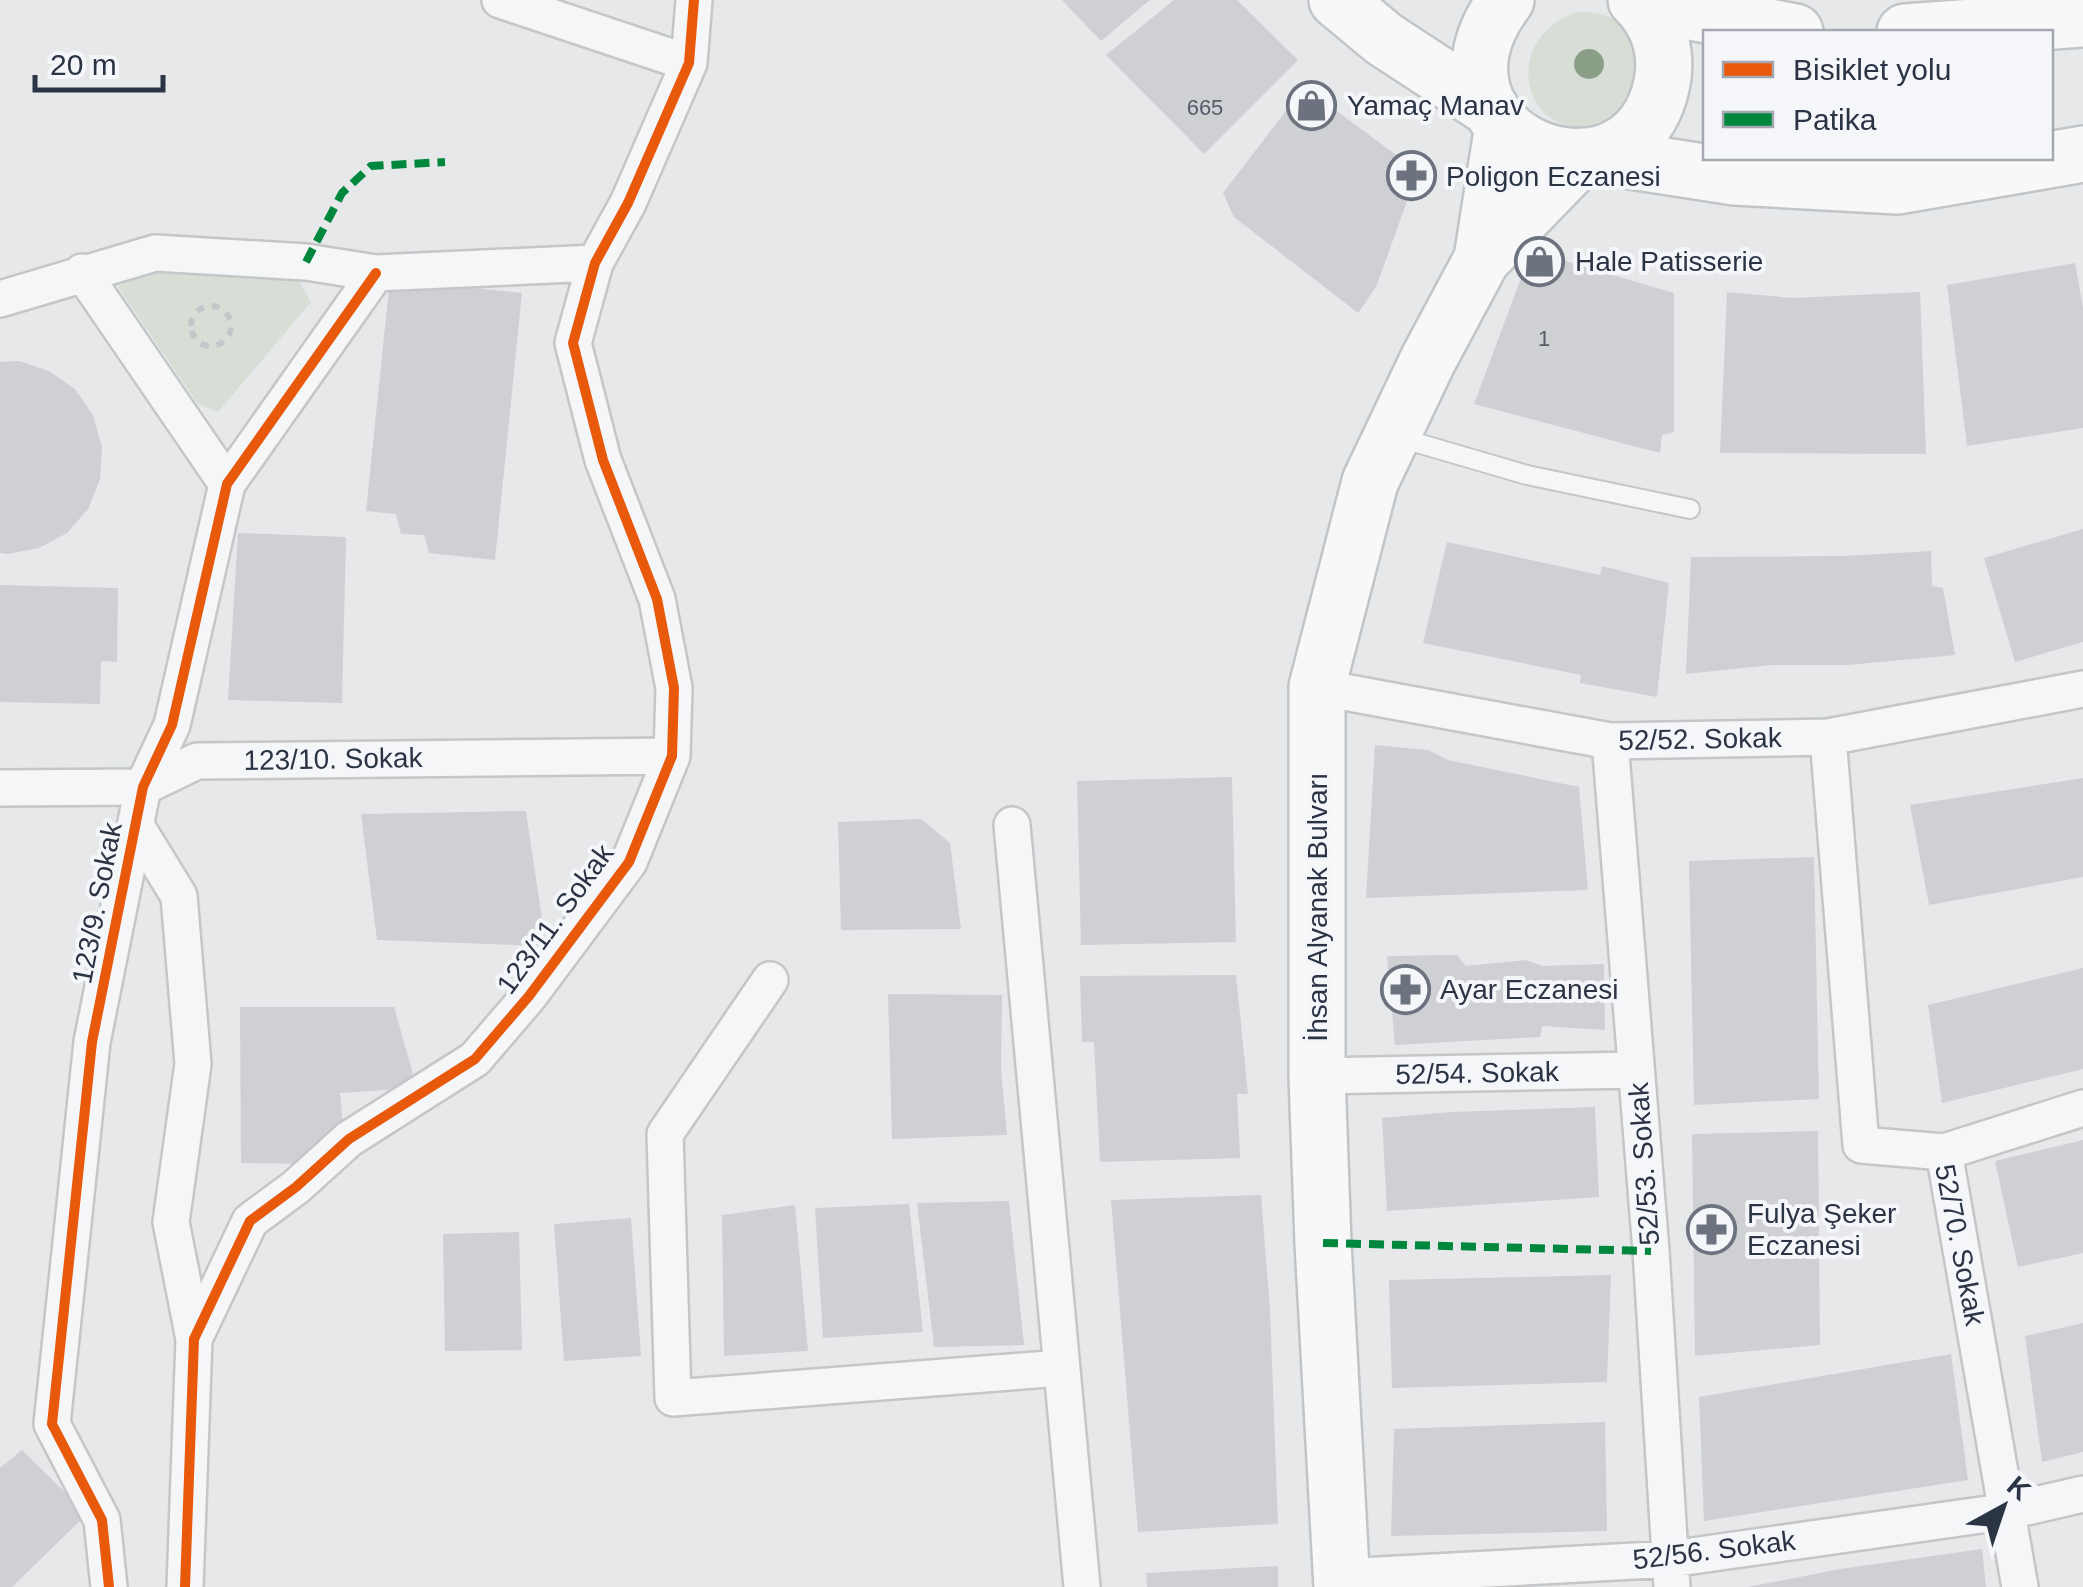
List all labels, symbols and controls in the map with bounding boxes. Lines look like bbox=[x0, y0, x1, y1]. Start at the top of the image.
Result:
scale bar bbox=[35, 30, 162, 92]
legend bbox=[1703, 30, 2053, 160]
text: 20 m bbox=[50, 48, 117, 81]
text: Bisiklet yolu bbox=[1793, 53, 1951, 86]
shop icon: Yamaç Manav bbox=[1286, 79, 1338, 131]
place label: Yamaç Manav bbox=[1347, 90, 1524, 121]
house number: 665 bbox=[1187, 95, 1223, 120]
text: Patika bbox=[1793, 103, 1877, 136]
pharmacy icon: Poligon Eczanesi bbox=[1385, 150, 1437, 202]
place label: Poligon Eczanesi bbox=[1446, 161, 1661, 192]
shop icon: Hale Patisserie bbox=[1514, 235, 1566, 287]
place label: Hale Patisserie bbox=[1575, 246, 1763, 277]
house number: 1 bbox=[1538, 326, 1550, 351]
street label: 52/52. Sokak bbox=[1618, 722, 1783, 756]
street label: 123/10. Sokak bbox=[243, 742, 424, 776]
street label: İhsan Alyanak Bulvarı bbox=[1302, 772, 1333, 1042]
street label: 123/9. Sokak bbox=[66, 819, 128, 986]
street label: 123/11. Sokak bbox=[490, 838, 620, 1000]
pharmacy icon: Ayar Eczanesi bbox=[1379, 963, 1431, 1015]
place label: Ayar Eczanesi bbox=[1440, 974, 1618, 1005]
street label: 52/54. Sokak bbox=[1395, 1056, 1560, 1090]
street label: 52/53. Sokak bbox=[1623, 1080, 1665, 1247]
street label: 52/70. Sokak bbox=[1929, 1162, 1991, 1329]
place label: Fulya Şeker Eczanesi bbox=[1747, 1198, 1896, 1261]
pharmacy icon: Fulya Şeker Eczanesi bbox=[1686, 1203, 1738, 1255]
north arrow bbox=[1953, 1457, 2053, 1557]
text: K bbox=[2001, 1470, 2036, 1507]
street label: 52/56. Sokak bbox=[1631, 1525, 1798, 1575]

